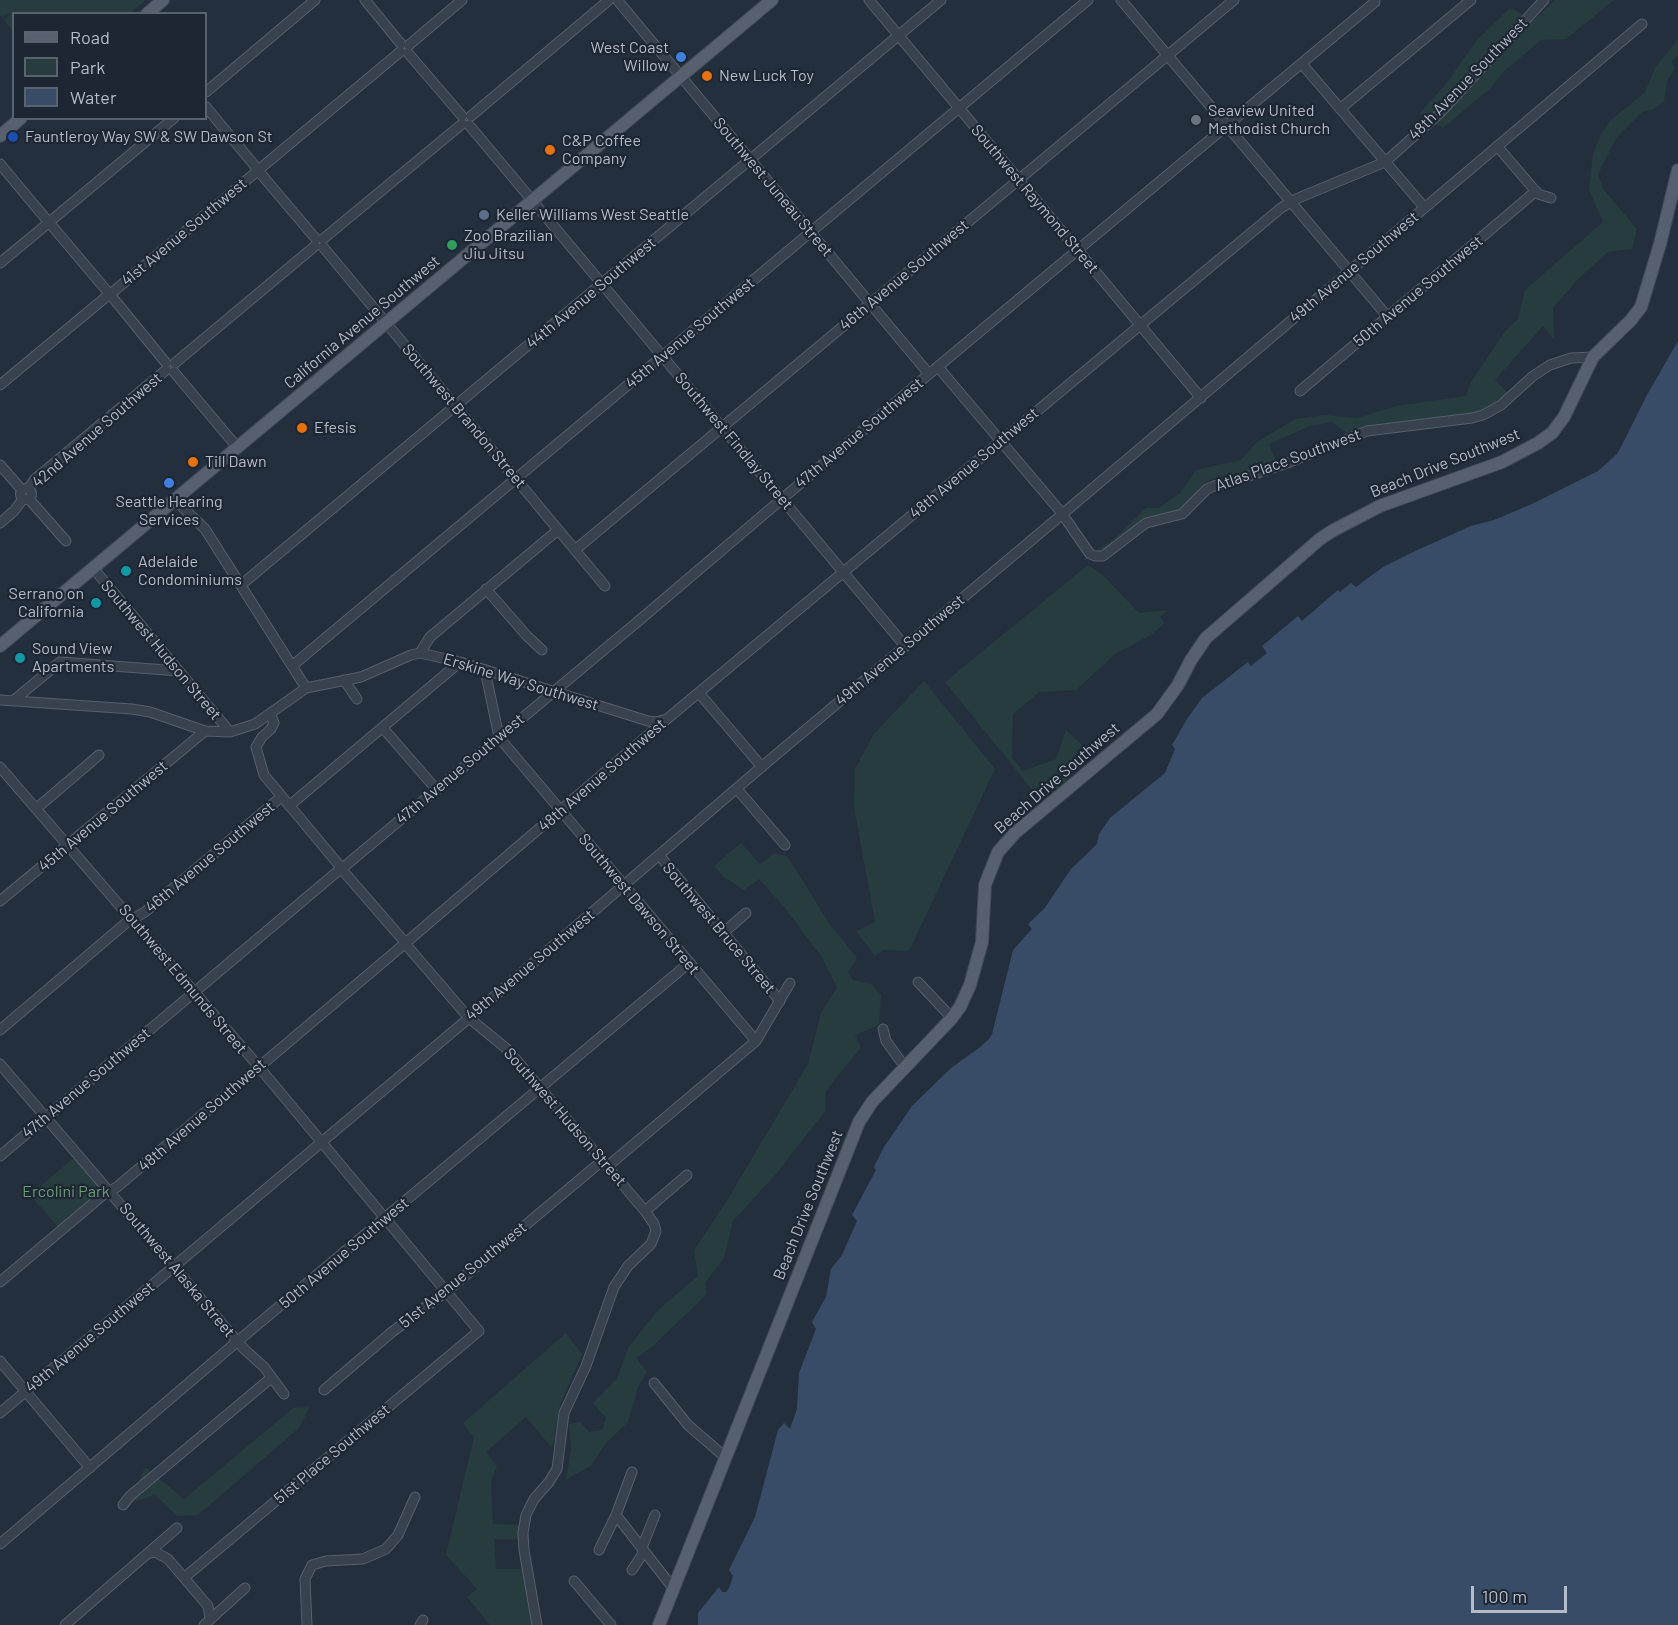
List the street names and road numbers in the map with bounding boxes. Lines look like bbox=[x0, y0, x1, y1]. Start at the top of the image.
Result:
street label: 48th Avenue Southwest bbox=[1404, 14, 1532, 144]
street label: Southwest Juneau Street bbox=[709, 114, 837, 260]
street label: Southwest Raymond Street bbox=[967, 121, 1103, 277]
street label: 41st Avenue Southwest bbox=[117, 174, 251, 290]
street label: 49th Avenue Southwest bbox=[1285, 207, 1423, 327]
street label: 46th Avenue Southwest bbox=[835, 215, 973, 335]
street label: 50th Avenue Southwest bbox=[1349, 231, 1487, 351]
street label: 44th Avenue Southwest bbox=[522, 233, 660, 353]
street label: California Avenue Southwest bbox=[280, 251, 444, 393]
street label: 45th Avenue Southwest bbox=[621, 273, 759, 393]
street label: Southwest Brandon Street bbox=[398, 340, 530, 492]
street label: 42nd Avenue Southwest bbox=[28, 368, 166, 492]
street label: Southwest Findlay Street bbox=[671, 368, 797, 514]
street label: 47th Avenue Southwest bbox=[791, 374, 927, 492]
street label: 48th Avenue Southwest bbox=[905, 403, 1043, 523]
street label: Beach Drive Southwest bbox=[1367, 424, 1523, 502]
street label: Atlas Place Southwest bbox=[1213, 425, 1363, 495]
street label: Southwest Hudson Street bbox=[97, 576, 225, 724]
street label: 49th Avenue Southwest bbox=[831, 590, 969, 710]
street label: Erskine Way Southwest bbox=[441, 649, 601, 715]
street label: 47th Avenue Southwest bbox=[392, 710, 528, 828]
street label: 48th Avenue Southwest bbox=[534, 714, 670, 836]
street label: Beach Drive Southwest bbox=[990, 718, 1124, 838]
street label: 45th Avenue Southwest bbox=[34, 756, 172, 876]
street label: 46th Avenue Southwest bbox=[141, 797, 279, 917]
street label: Southwest Dawson Street bbox=[574, 830, 704, 978]
street label: Southwest Bruce Street bbox=[658, 858, 780, 998]
street label: Southwest Edmunds Street bbox=[115, 900, 251, 1058]
street label: 49th Avenue Southwest bbox=[461, 905, 599, 1025]
street label: 47th Avenue Southwest bbox=[18, 1024, 154, 1142]
street label: Southwest Hudson Street bbox=[500, 1044, 630, 1190]
street label: 48th Avenue Southwest bbox=[134, 1054, 270, 1176]
street label: Beach Drive Southwest bbox=[769, 1127, 847, 1283]
street label: 50th Avenue Southwest bbox=[275, 1193, 413, 1313]
street label: Southwest Alaska Street bbox=[115, 1199, 239, 1341]
street label: 51st Avenue Southwest bbox=[395, 1218, 531, 1332]
street label: 49th Avenue Southwest bbox=[21, 1277, 159, 1397]
street label: 51st Place Southwest bbox=[270, 1400, 394, 1508]

